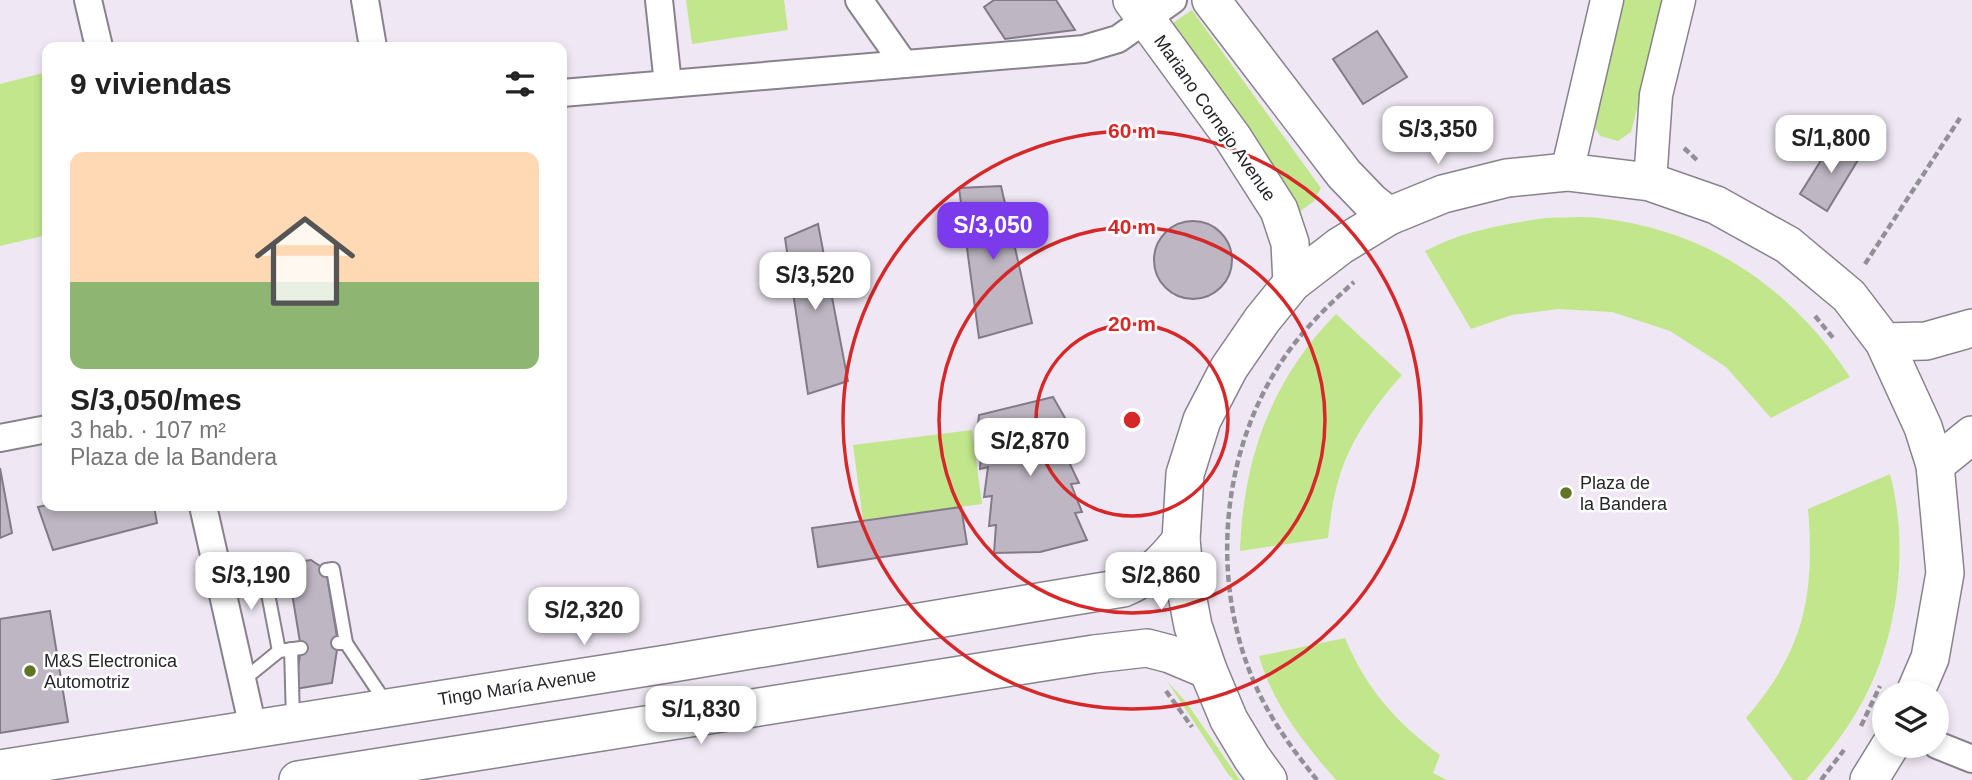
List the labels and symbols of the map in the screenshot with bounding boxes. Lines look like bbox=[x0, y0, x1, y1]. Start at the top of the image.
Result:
street label: Mariano Cornejo Avenue bbox=[1150, 31, 1280, 205]
pin: S/3,350 bbox=[1373, 106, 1503, 166]
pin: S/1,800 bbox=[1766, 116, 1896, 175]
text: 60 m bbox=[1108, 119, 1156, 142]
pin: S/3,050 bbox=[928, 202, 1058, 262]
text: 40 m bbox=[1108, 215, 1156, 238]
pin: S/3,520 bbox=[750, 252, 880, 312]
text: 20 m bbox=[1108, 312, 1156, 335]
centre of rings bbox=[1120, 408, 1144, 432]
pin: S/2,870 bbox=[965, 419, 1095, 478]
place label: Plaza de la Bandera bbox=[1580, 473, 1668, 514]
marker: Plaza de la Bandera bbox=[1558, 485, 1574, 501]
pin: S/3,190 bbox=[186, 552, 316, 612]
pin: S/2,860 bbox=[1096, 552, 1226, 612]
pin: S/2,320 bbox=[519, 588, 649, 647]
place label: M&S Electronica Automotriz bbox=[44, 651, 178, 692]
marker: M&S Electronica Automotriz bbox=[22, 663, 38, 679]
street label: Tingo María Avenue bbox=[436, 665, 598, 709]
pin: S/1,830 bbox=[636, 686, 766, 746]

